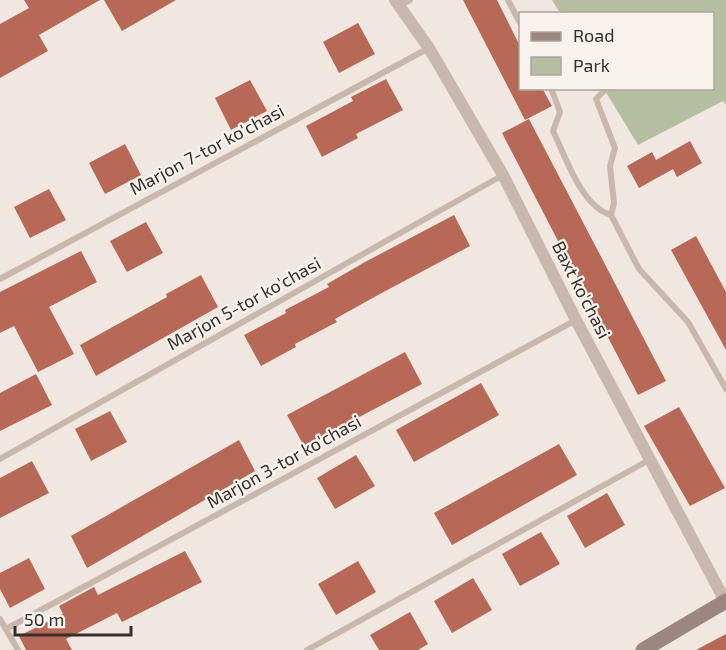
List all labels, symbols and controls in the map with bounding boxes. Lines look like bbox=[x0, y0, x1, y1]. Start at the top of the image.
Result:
legend bbox=[519, 12, 714, 90]
text: Road bbox=[573, 24, 614, 46]
text: Park bbox=[573, 54, 610, 76]
street label: Marjon 7-tor ko'chasi bbox=[126, 99, 288, 199]
street label: Baxt ko'chasi bbox=[548, 237, 616, 342]
street label: Marjon 5-tor ko'chasi bbox=[163, 252, 324, 355]
street label: Marjon 3-tor ko'chasi bbox=[203, 410, 364, 513]
scale bar bbox=[15, 599, 130, 637]
text: 50 m bbox=[24, 608, 64, 630]

